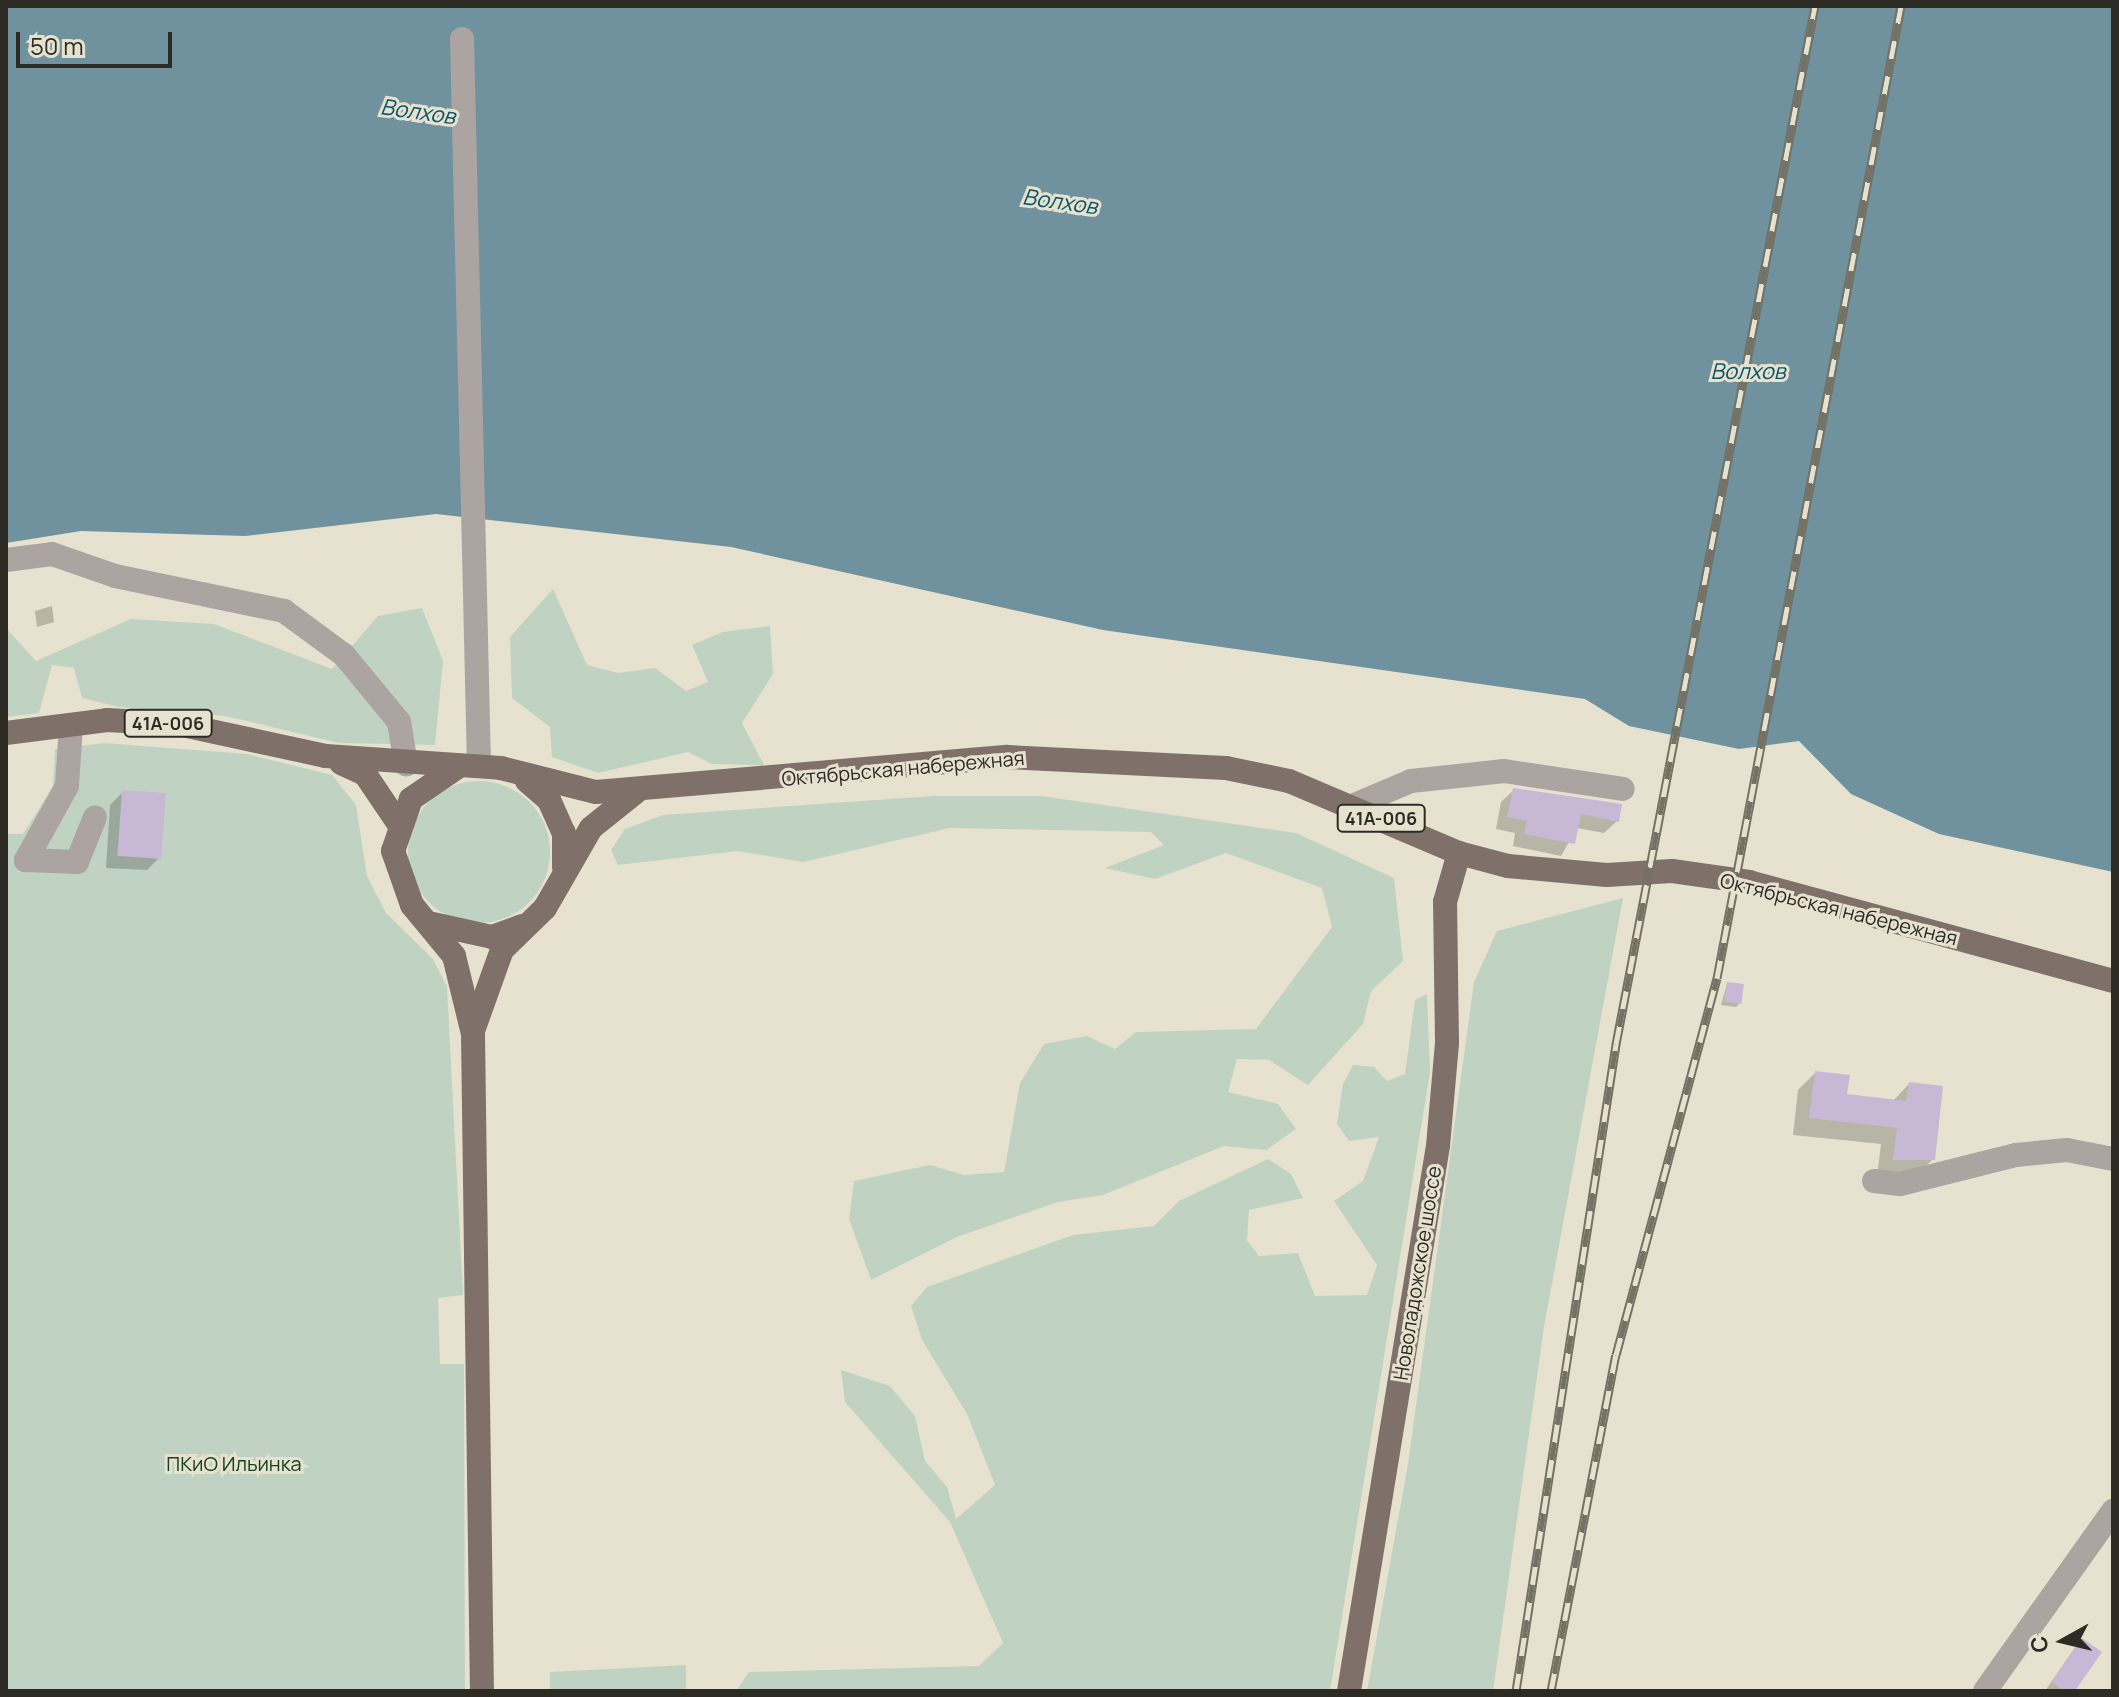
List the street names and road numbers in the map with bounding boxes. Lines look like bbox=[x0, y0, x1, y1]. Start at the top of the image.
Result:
road number: 41А-006 bbox=[122, 709, 214, 737]
street label: Октябрьская набережная bbox=[780, 745, 1026, 791]
road number: 41А-006 bbox=[1335, 804, 1427, 832]
street label: Октябрьская набережная bbox=[1718, 868, 1960, 950]
street label: Новоладожское шоссе bbox=[1388, 1164, 1446, 1382]

